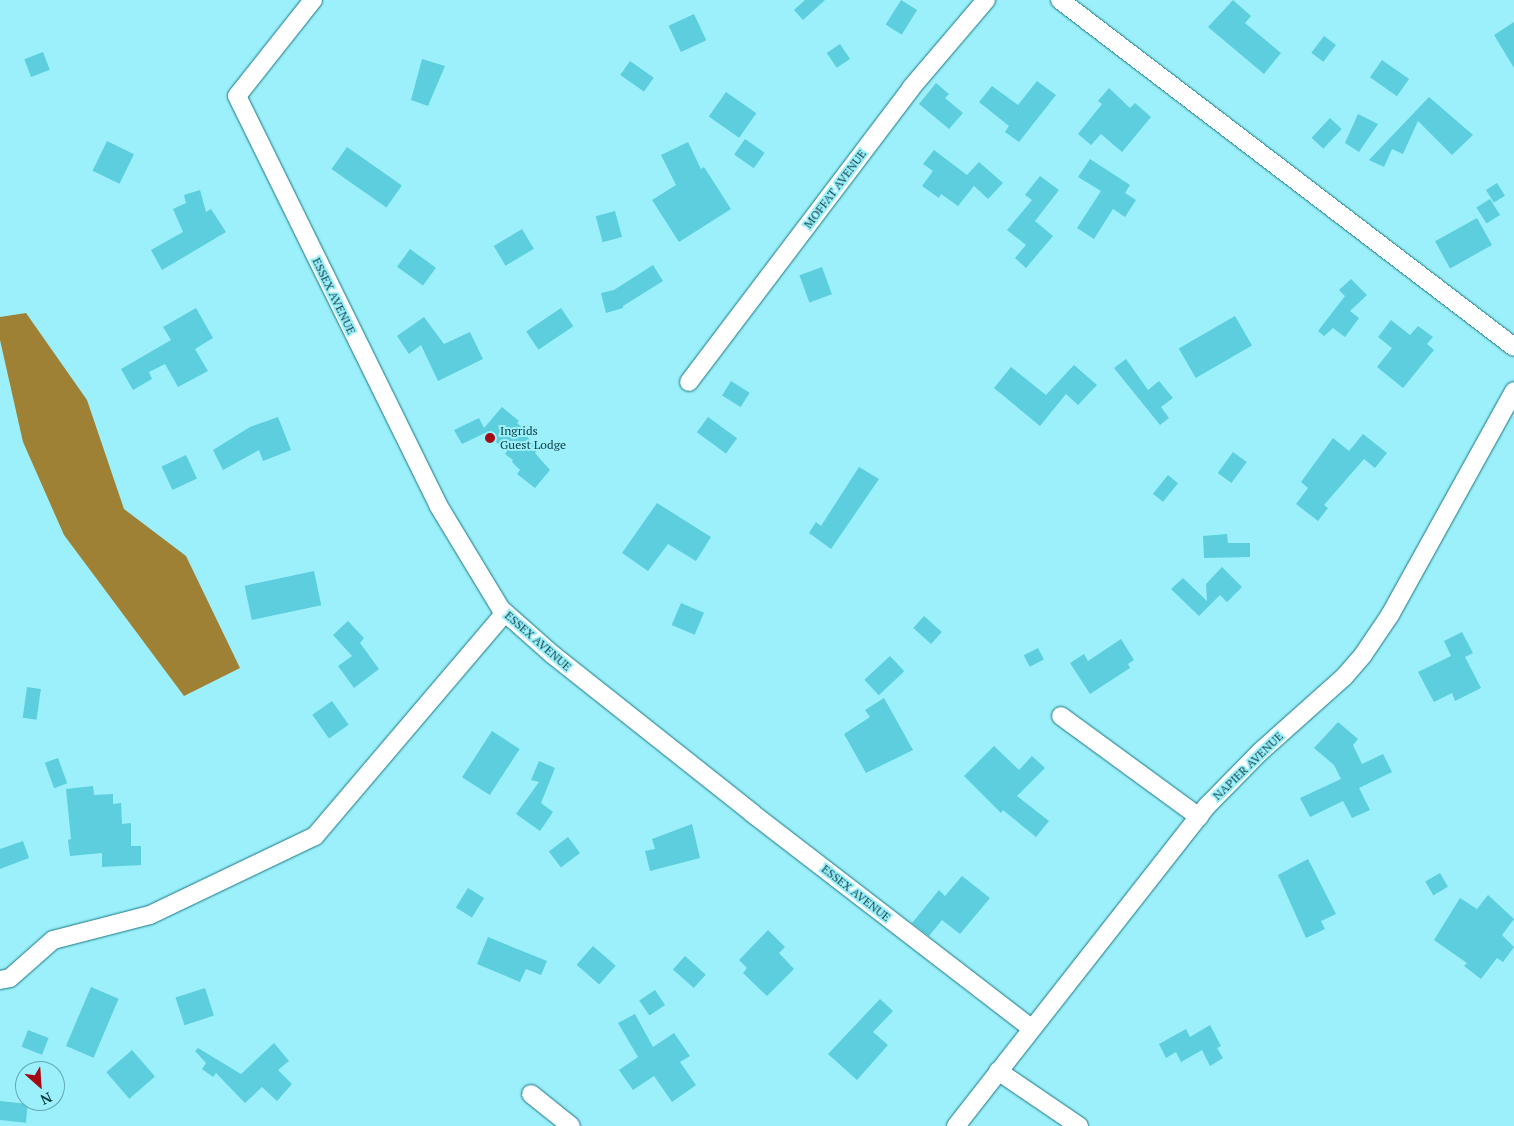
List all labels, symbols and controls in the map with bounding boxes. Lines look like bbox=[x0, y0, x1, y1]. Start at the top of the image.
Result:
street label: MOFFAT AVENUE bbox=[801, 147, 869, 231]
street label: ESSEX AVENUE bbox=[309, 255, 359, 337]
place label: Ingrids Guest Lodge bbox=[500, 424, 566, 452]
marker: Ingrids Guest Lodge bbox=[484, 432, 496, 444]
street label: ESSEX AVENUE bbox=[502, 608, 574, 674]
street label: NAPIER AVENUE bbox=[1210, 729, 1286, 803]
street label: ESSEX AVENUE bbox=[819, 862, 893, 924]
north arrow bbox=[15, 1061, 65, 1111]
text: N bbox=[37, 1088, 55, 1110]

